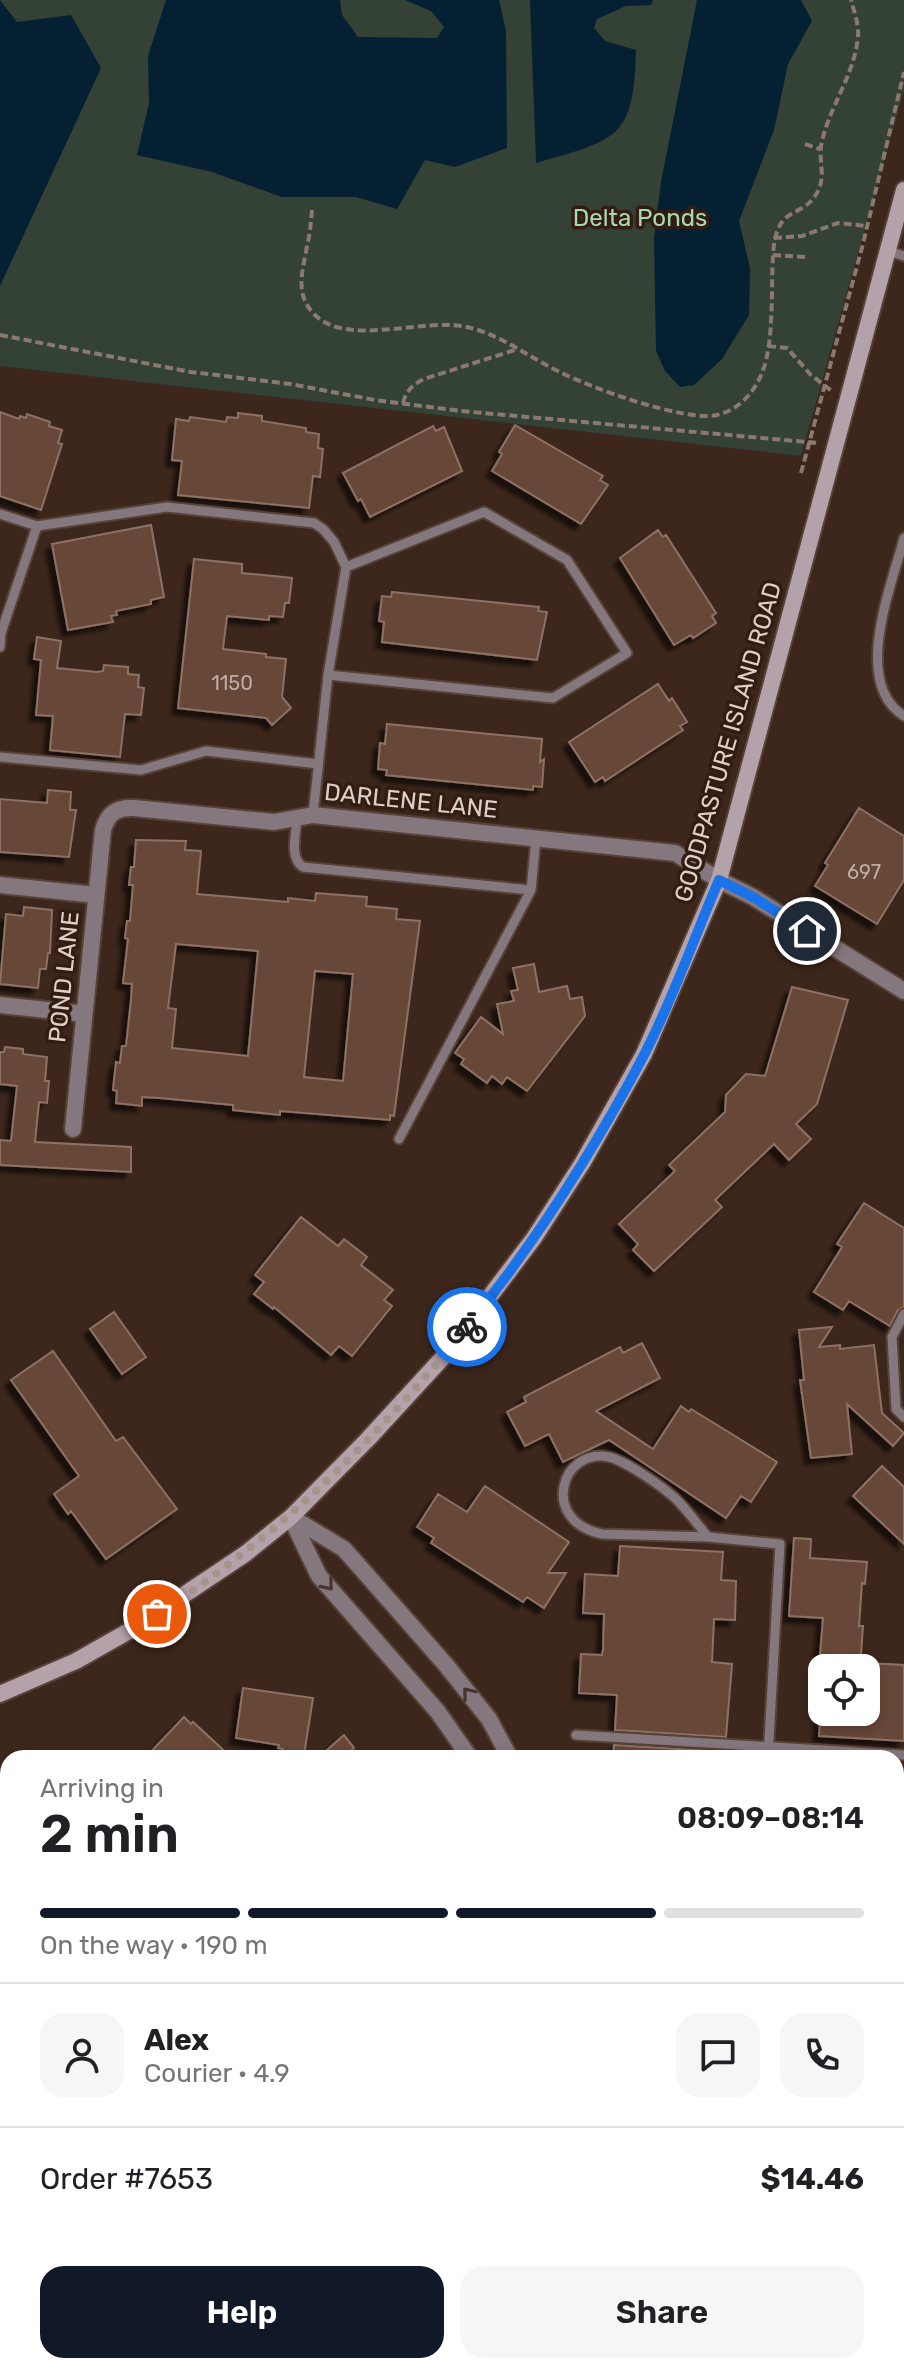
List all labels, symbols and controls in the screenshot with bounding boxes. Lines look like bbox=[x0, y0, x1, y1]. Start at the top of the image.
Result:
park label: Delta Ponds bbox=[573, 204, 707, 232]
street label: GOODPASTURE ISLAND ROAD bbox=[669, 579, 787, 905]
house number: 1150 bbox=[211, 671, 253, 695]
street label: DARLENE LANE bbox=[323, 778, 499, 824]
house number: 697 bbox=[847, 860, 881, 884]
pin bbox=[773, 897, 841, 965]
icon: home bbox=[785, 909, 829, 953]
street label: POND LANE bbox=[43, 910, 85, 1044]
courier bbox=[427, 1287, 507, 1367]
icon: bike bbox=[445, 1305, 489, 1349]
one-way arrow bbox=[318, 1576, 333, 1590]
pin bbox=[123, 1580, 191, 1648]
icon: bag bbox=[135, 1592, 179, 1636]
map controls bbox=[808, 1654, 880, 1726]
button: locate bbox=[808, 1654, 880, 1726]
one-way arrow bbox=[464, 1687, 478, 1702]
text: Arriving in bbox=[40, 1773, 164, 1804]
text: 08:09–08:14 bbox=[677, 1800, 864, 1836]
text: 2 min bbox=[40, 1803, 179, 1865]
text: On the way · 190 m bbox=[40, 1930, 268, 1961]
button: person bbox=[40, 2013, 124, 2097]
button: chat bbox=[676, 2013, 760, 2097]
button: phone bbox=[780, 2013, 864, 2097]
text: Alex bbox=[144, 2022, 209, 2058]
text: Courier · 4.9 bbox=[144, 2058, 290, 2089]
text: Order #7653 bbox=[40, 2161, 213, 2197]
text: $14.46 bbox=[760, 2161, 864, 2197]
button: Help bbox=[40, 2266, 444, 2358]
button: Share bbox=[460, 2266, 864, 2358]

